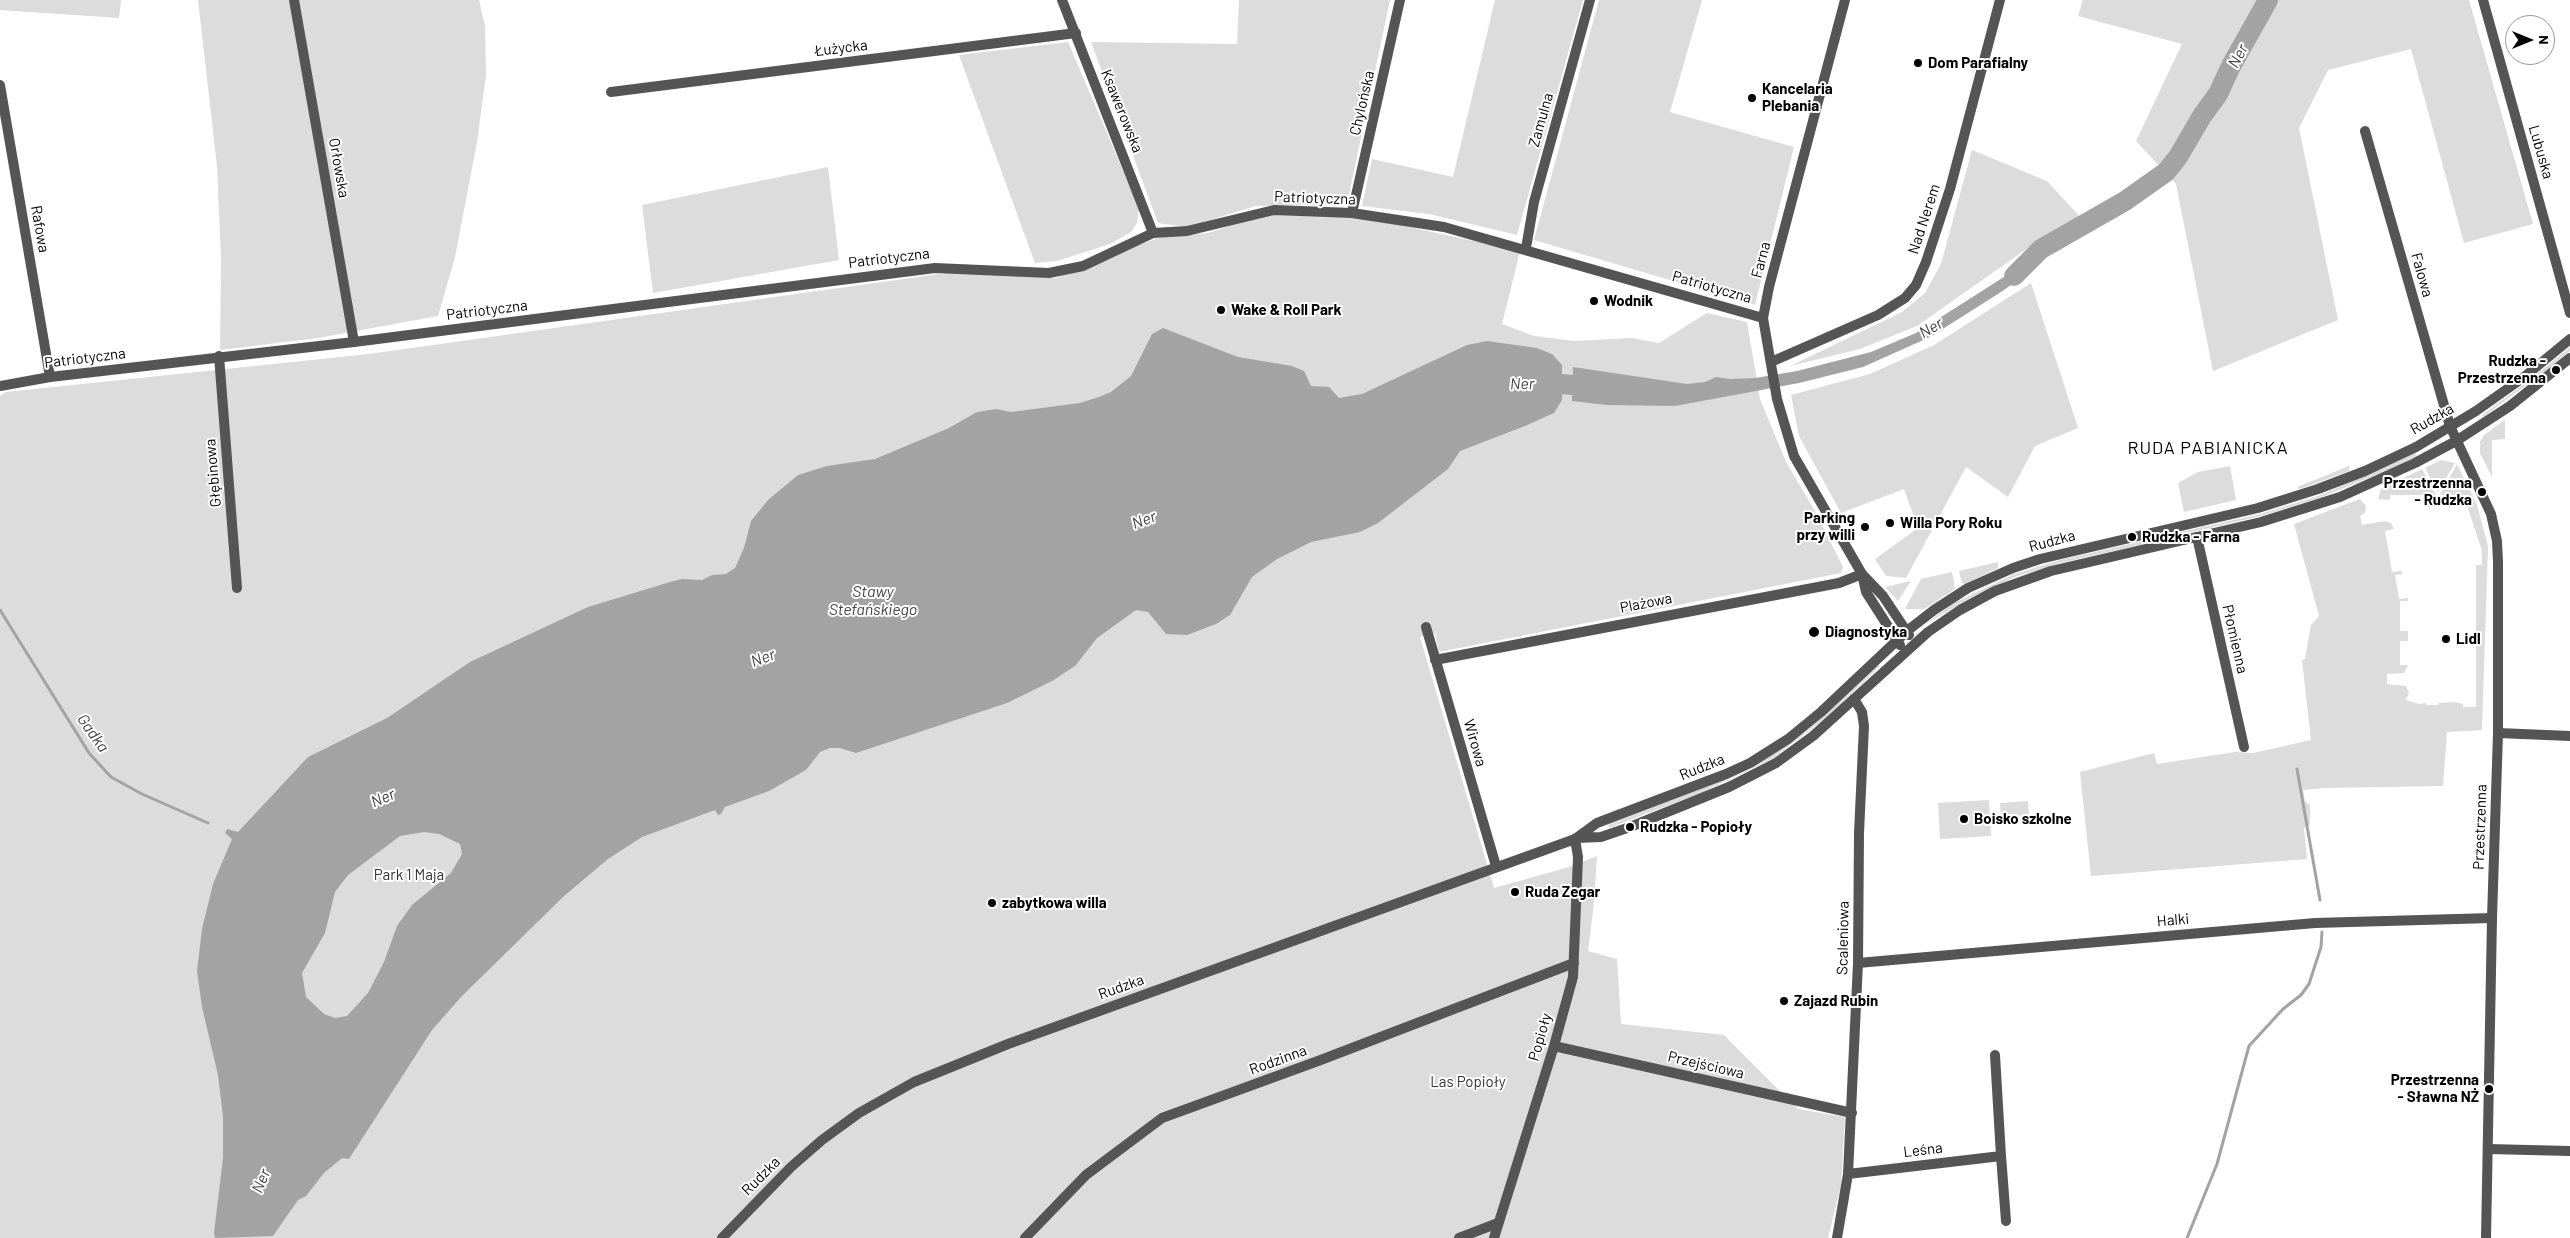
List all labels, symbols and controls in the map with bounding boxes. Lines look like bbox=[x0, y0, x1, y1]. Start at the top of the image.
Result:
north arrow bbox=[2505, 15, 2555, 65]
text: N bbox=[2536, 35, 2553, 45]
street label: Łużycka bbox=[813, 36, 869, 60]
water label: Ner bbox=[2224, 41, 2252, 71]
place label: Dom Parafialny bbox=[1928, 54, 2028, 72]
marker: Dom Parafialny bbox=[1912, 57, 1924, 69]
street label: Ksawerowska bbox=[1097, 67, 1147, 155]
street label: Chylońska bbox=[1346, 69, 1378, 137]
place label: Kancelaria Plebania bbox=[1762, 80, 1833, 115]
street label: Zamulna bbox=[1525, 91, 1557, 149]
marker: Kancelaria Plebania bbox=[1746, 92, 1758, 104]
street label: Lubuska bbox=[2525, 123, 2557, 181]
street label: Orłowska bbox=[325, 137, 353, 199]
street label: Nad Nerem bbox=[1904, 182, 1944, 256]
street label: Patriotyczna bbox=[1274, 188, 1356, 208]
street label: Rafowa bbox=[27, 204, 53, 254]
street label: Farna bbox=[1748, 240, 1774, 280]
street label: Patriotyczna bbox=[847, 244, 931, 272]
street label: Falowa bbox=[2407, 251, 2437, 299]
street label: Patriotyczna bbox=[1670, 267, 1754, 307]
place label: Wodnik bbox=[1604, 292, 1653, 310]
marker: Wodnik bbox=[1588, 295, 1600, 307]
street label: Patriotyczna bbox=[445, 296, 529, 324]
place label: Wake & Roll Park bbox=[1231, 301, 1342, 319]
marker: Wake & Roll Park bbox=[1215, 304, 1227, 316]
water label: Ner bbox=[1916, 313, 1946, 343]
street label: Patriotyczna bbox=[43, 344, 127, 372]
place label: Rudzka - Przestrzenna bbox=[2458, 352, 2546, 387]
marker: Rudzka - Przestrzenna bbox=[2550, 364, 2562, 376]
water label: Ner bbox=[1510, 374, 1534, 394]
street label: Rudzka bbox=[2407, 399, 2457, 439]
district label: RUDA PABIANICKA bbox=[2126, 437, 2290, 459]
street label: Głębinowa bbox=[201, 438, 225, 508]
place label: Przestrzenna - Rudzka bbox=[2384, 474, 2472, 509]
marker: Przestrzenna - Rudzka bbox=[2476, 486, 2488, 498]
water label: Ner bbox=[1129, 507, 1159, 533]
place label: Parking przy willi bbox=[1796, 509, 1855, 544]
place label: Willa Pory Roku bbox=[1900, 514, 2002, 532]
marker: Willa Pory Roku bbox=[1884, 517, 1896, 529]
marker: Parking przy willi bbox=[1859, 521, 1871, 533]
street label: Rudzka bbox=[2027, 526, 2077, 556]
place label: Rudzka - Farna bbox=[2142, 528, 2240, 546]
marker: Rudzka - Farna bbox=[2126, 531, 2138, 543]
water label: Stawy Stefańskiego bbox=[829, 582, 917, 620]
street label: Plażowa bbox=[1618, 589, 1674, 617]
street label: Płomienna bbox=[2218, 603, 2252, 675]
place label: Diagnostyka bbox=[1825, 623, 1907, 641]
marker: Diagnostyka bbox=[1807, 625, 1821, 639]
place label: Lidl bbox=[2456, 630, 2481, 648]
marker: Lidl bbox=[2440, 633, 2452, 645]
water label: Ner bbox=[748, 645, 778, 671]
water label: Gadka bbox=[73, 710, 113, 756]
street label: Wirowa bbox=[1460, 717, 1490, 769]
street label: Rudzka bbox=[1677, 750, 1727, 784]
water label: Ner bbox=[368, 784, 398, 812]
street label: Przestrzenna bbox=[2470, 784, 2490, 870]
place label: Boisko szkolne bbox=[1974, 810, 2072, 828]
marker: Boisko szkolne bbox=[1958, 813, 1970, 825]
place label: Rudzka - Popioły bbox=[1640, 818, 1752, 836]
marker: Rudzka - Popioły bbox=[1624, 821, 1636, 833]
park label: Park 1 Maja bbox=[374, 866, 444, 884]
place label: Ruda Zegar bbox=[1525, 883, 1600, 901]
marker: Ruda Zegar bbox=[1509, 886, 1521, 898]
place label: zabytkowa willa bbox=[1002, 894, 1107, 912]
marker: zabytkowa willa bbox=[986, 897, 998, 909]
street label: Scaleniowa bbox=[1833, 901, 1853, 975]
street label: Halki bbox=[2156, 910, 2190, 930]
street label: Rudzka bbox=[1096, 970, 1146, 1004]
place label: Zajazd Rubin bbox=[1794, 992, 1878, 1010]
marker: Zajazd Rubin bbox=[1778, 995, 1790, 1007]
street label: Popioły bbox=[1525, 1011, 1555, 1063]
street label: Rodzinna bbox=[1247, 1041, 1309, 1079]
street label: Przejściowa bbox=[1666, 1047, 1746, 1083]
place label: Przestrzenna - Sławna NŻ bbox=[2391, 1071, 2479, 1106]
park label: Las Popioły bbox=[1430, 1073, 1506, 1091]
marker: Przestrzenna - Sławna NŻ bbox=[2483, 1083, 2495, 1095]
street label: Leśna bbox=[1902, 1139, 1944, 1161]
street label: Rudzka bbox=[738, 1153, 784, 1199]
water label: Ner bbox=[247, 1166, 275, 1196]

